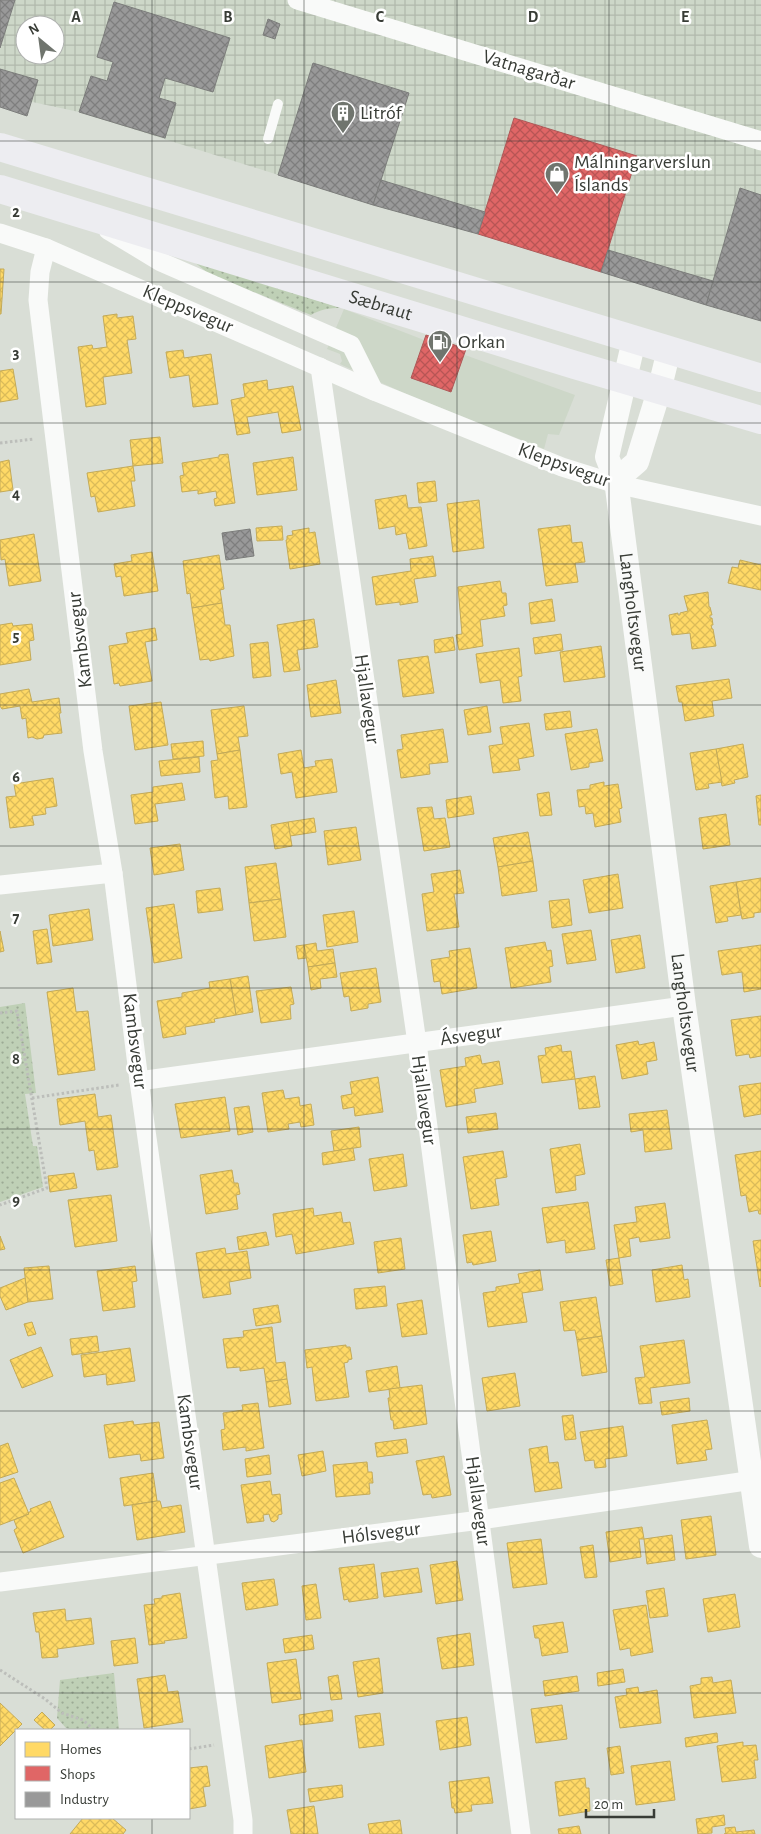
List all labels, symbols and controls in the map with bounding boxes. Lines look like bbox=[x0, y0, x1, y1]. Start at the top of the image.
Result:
text: A bbox=[71, 9, 81, 25]
text: B bbox=[223, 9, 233, 25]
text: C bbox=[376, 9, 385, 25]
text: D bbox=[528, 9, 539, 25]
text: E bbox=[681, 9, 689, 25]
north arrow bbox=[15, 15, 65, 65]
text: N bbox=[27, 21, 42, 38]
street label: Vatnagarðar bbox=[480, 46, 578, 94]
building icon: Litróf bbox=[330, 100, 356, 134]
place label: Litróf bbox=[360, 103, 402, 123]
place label: Málningarverslun Íslands bbox=[574, 152, 711, 195]
shop icon: Málningarverslun Íslands bbox=[544, 161, 570, 195]
text: 2 bbox=[12, 204, 20, 220]
street label: Kleppsvegur bbox=[140, 281, 237, 337]
street label: Sæbraut bbox=[347, 286, 415, 325]
fuel station icon: Orkan bbox=[427, 329, 453, 363]
place label: Orkan bbox=[458, 332, 505, 352]
text: 3 bbox=[13, 345, 20, 361]
street label: Kleppsvegur bbox=[515, 439, 613, 491]
text: 4 bbox=[12, 486, 20, 502]
street label: Langholtsvegur bbox=[615, 551, 651, 673]
street label: Kambsvegur bbox=[64, 590, 96, 689]
text: 5 bbox=[13, 628, 20, 644]
street label: Hjallavegur bbox=[351, 653, 383, 746]
text: 6 bbox=[12, 769, 20, 785]
text: 7 bbox=[13, 910, 20, 926]
street label: Langholtsvegur bbox=[667, 952, 703, 1074]
street label: Kambsvegur bbox=[119, 992, 151, 1091]
street label: Ásvegur bbox=[439, 1020, 504, 1049]
text: 8 bbox=[12, 1051, 20, 1067]
street label: Hjallavegur bbox=[408, 1054, 440, 1147]
text: 9 bbox=[12, 1192, 20, 1208]
street label: Kambsvegur bbox=[173, 1393, 207, 1492]
street label: Hjallavegur bbox=[462, 1455, 494, 1548]
street label: Hólsvegur bbox=[341, 1518, 422, 1548]
legend bbox=[15, 1729, 190, 1819]
text: Homes bbox=[60, 1742, 102, 1757]
text: Shops bbox=[60, 1767, 95, 1782]
scale bar bbox=[586, 1786, 654, 1818]
text: Industry bbox=[60, 1792, 109, 1807]
text: 20 m bbox=[594, 1797, 623, 1812]

